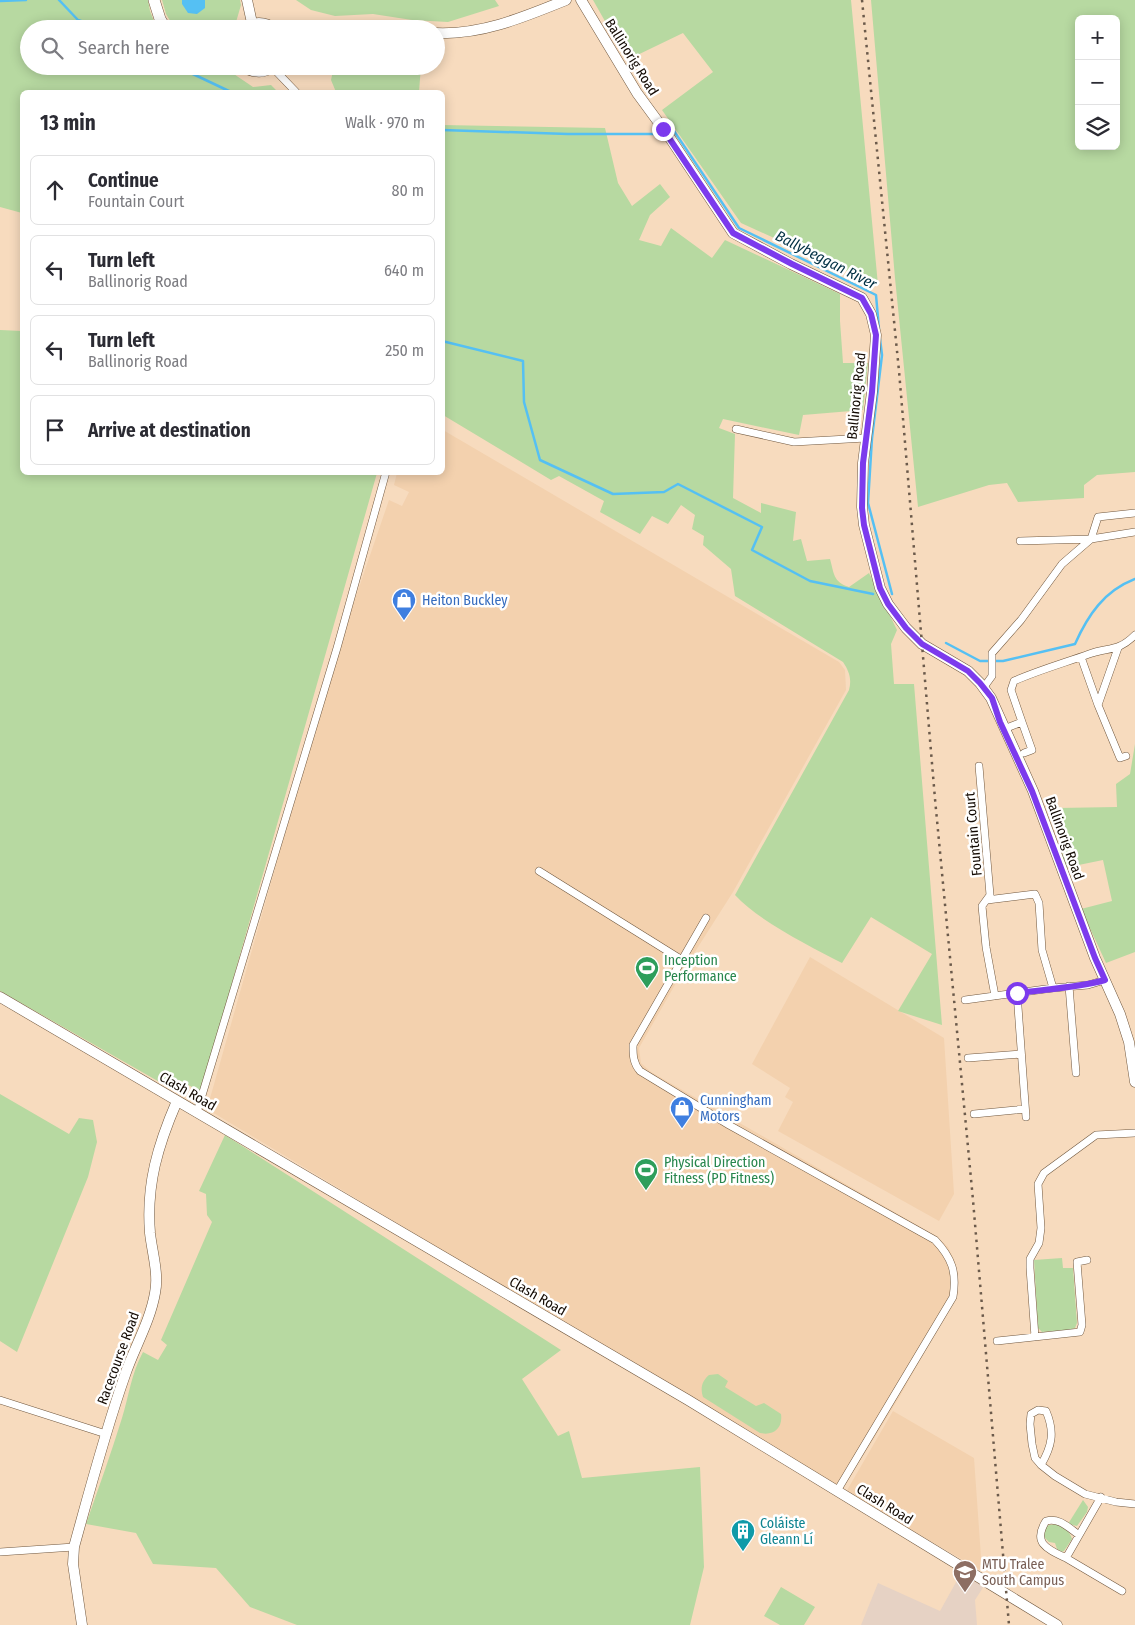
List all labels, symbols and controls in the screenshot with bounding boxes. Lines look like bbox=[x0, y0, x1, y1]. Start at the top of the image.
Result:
map controls bbox=[1075, 15, 1120, 150]
button: + bbox=[1075, 15, 1120, 60]
street label: Ballinorig Road bbox=[601, 16, 662, 99]
search box bbox=[20, 20, 445, 75]
icon: search bbox=[38, 34, 66, 62]
text: Search here bbox=[78, 36, 170, 59]
button: − bbox=[1075, 60, 1120, 105]
button: layers bbox=[1075, 105, 1120, 150]
text: 13 min bbox=[40, 110, 96, 136]
text: Walk · 970 m bbox=[345, 113, 425, 132]
route end bbox=[652, 118, 675, 141]
text: Continue bbox=[88, 169, 159, 192]
icon: ahead bbox=[41, 176, 69, 204]
text: 80 m bbox=[392, 181, 424, 200]
text: Fountain Court bbox=[88, 192, 184, 211]
water label: Ballybeggan River bbox=[773, 227, 880, 294]
text: Turn left bbox=[88, 249, 155, 272]
icon: left bbox=[41, 256, 69, 284]
text: 640 m bbox=[384, 261, 424, 280]
text: Ballinorig Road bbox=[88, 272, 188, 291]
text: Turn left bbox=[88, 329, 155, 352]
icon: left bbox=[41, 336, 69, 364]
text: 250 m bbox=[385, 341, 424, 360]
text: Ballinorig Road bbox=[88, 352, 188, 371]
street label: Ballinorig Road bbox=[843, 352, 870, 440]
icon: arrive bbox=[41, 416, 69, 444]
text: Arrive at destination bbox=[88, 419, 251, 442]
shop icon: Heiton Buckley bbox=[391, 587, 417, 621]
place label: Heiton Buckley bbox=[422, 592, 508, 609]
street label: Fountain Court bbox=[961, 791, 986, 877]
street label: Ballinorig Road bbox=[1042, 794, 1087, 882]
place label: Inception Performance bbox=[664, 952, 737, 985]
sports icon: Inception Performance bbox=[634, 955, 660, 989]
route start bbox=[1006, 982, 1029, 1005]
street label: Clash Road bbox=[156, 1068, 219, 1115]
place label: Cunningham Motors bbox=[700, 1092, 771, 1125]
shop icon: Cunningham Motors bbox=[669, 1095, 695, 1129]
place label: Physical Direction Fitness (PD Fitness) bbox=[664, 1154, 774, 1187]
sports icon: Physical Direction Fitness (PD Fitness) bbox=[633, 1157, 659, 1191]
street label: Clash Road bbox=[506, 1273, 569, 1320]
street label: Racecourse Road bbox=[94, 1310, 143, 1407]
street label: Clash Road bbox=[854, 1481, 916, 1528]
place label: Coláiste Gleann Lí bbox=[760, 1515, 813, 1548]
building icon: Coláiste Gleann Lí bbox=[730, 1518, 756, 1552]
place label: MTU Tralee South Campus bbox=[982, 1556, 1064, 1589]
school or university icon: MTU Tralee South Campus bbox=[952, 1559, 978, 1593]

